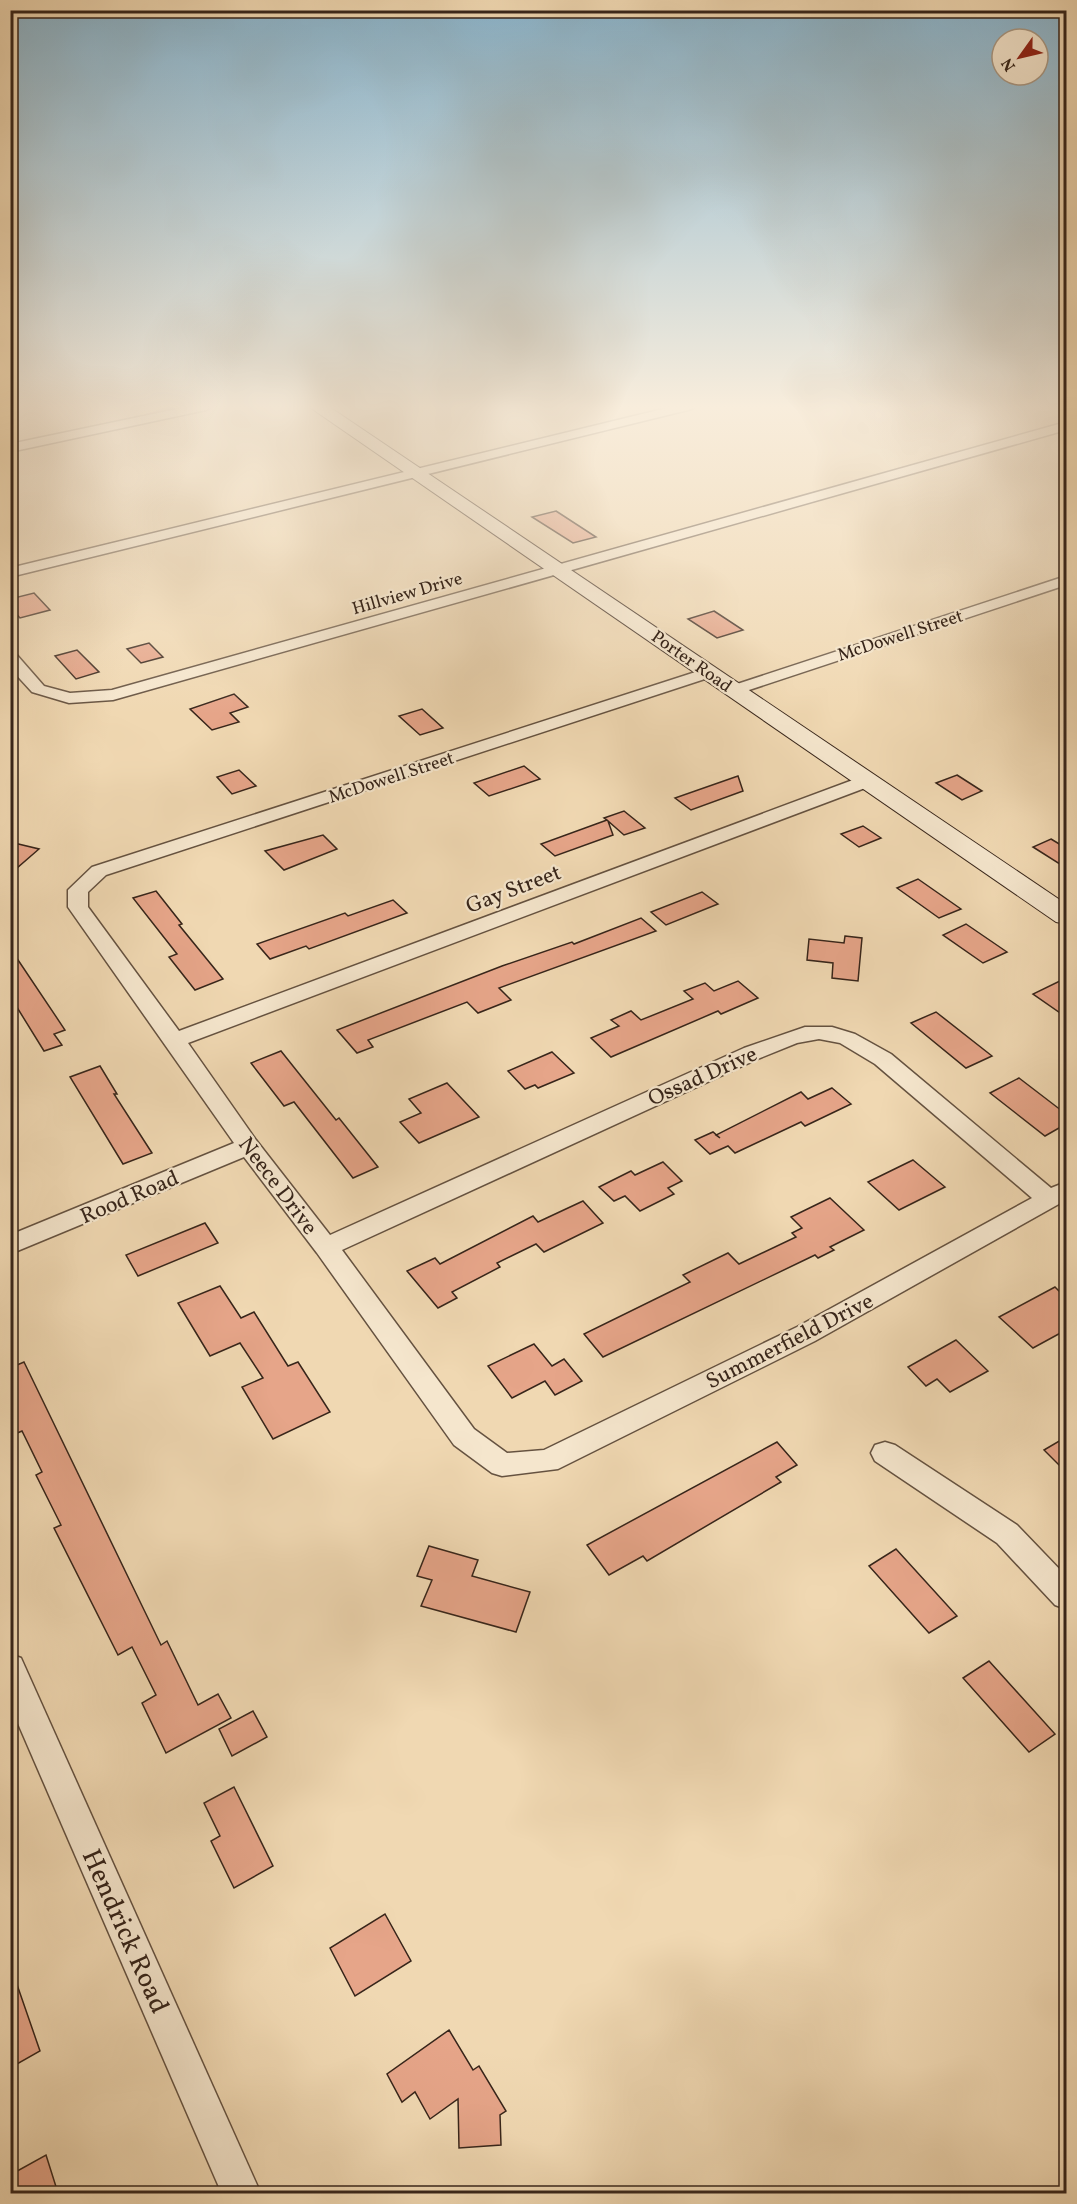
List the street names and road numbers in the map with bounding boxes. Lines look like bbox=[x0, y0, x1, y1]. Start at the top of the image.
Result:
street label: Hillview Drive bbox=[349, 567, 466, 622]
street label: McDowell Street bbox=[834, 604, 967, 669]
street label: Porter Road bbox=[646, 625, 737, 699]
street label: McDowell Street bbox=[325, 746, 458, 811]
street label: Gay Street bbox=[462, 858, 566, 923]
street label: Ossad Drive bbox=[644, 1039, 762, 1115]
street label: Neece Drive bbox=[230, 1131, 324, 1242]
street label: Rood Road bbox=[76, 1164, 184, 1233]
street label: Summerfield Drive bbox=[701, 1287, 879, 1398]
street label: Hendrick Road bbox=[71, 1844, 177, 2020]

